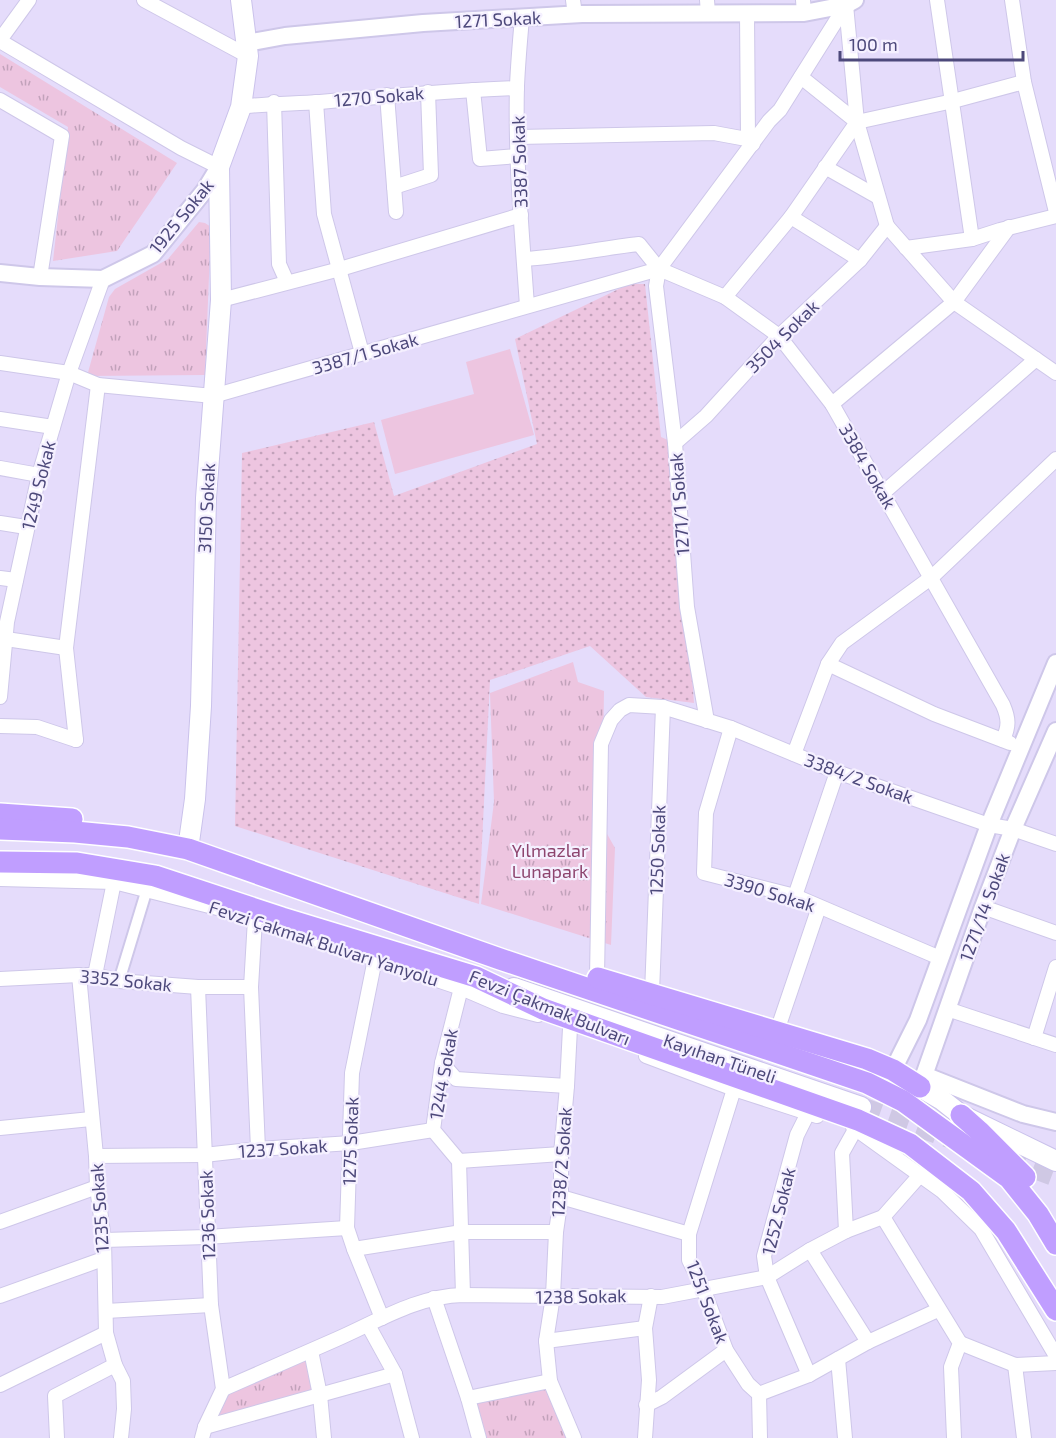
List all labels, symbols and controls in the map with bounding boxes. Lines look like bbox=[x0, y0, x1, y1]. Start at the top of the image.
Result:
street label: 1271 Sokak bbox=[454, 6, 542, 32]
scale bar bbox=[840, 24, 1023, 62]
text: 100 m bbox=[849, 33, 898, 55]
street label: 1270 Sokak bbox=[333, 81, 425, 111]
street label: 3387 Sokak bbox=[506, 115, 532, 209]
street label: 1925 Sokak bbox=[144, 174, 218, 258]
street label: 3504 Sokak bbox=[741, 295, 823, 377]
street label: 3387/1 Sokak bbox=[309, 327, 421, 379]
street label: 3384 Sokak bbox=[835, 420, 901, 512]
street label: 1249 Sokak bbox=[16, 438, 60, 532]
street label: 1271/1 Sokak bbox=[664, 452, 694, 556]
street label: 3150 Sokak bbox=[193, 462, 219, 554]
street label: 3384/2 Sokak bbox=[802, 748, 916, 808]
street label: 1250 Sokak bbox=[644, 804, 670, 896]
park label: Yılmazlar Lunapark bbox=[512, 839, 588, 882]
street label: 1271/14 Sokak bbox=[954, 850, 1014, 964]
street label: 3390 Sokak bbox=[722, 868, 818, 916]
street label: Fevzi Çakmak Bulvarı Yanyolu bbox=[206, 895, 441, 991]
street label: 3352 Sokak bbox=[79, 964, 173, 996]
street label: Fevzi Çakmak Bulvarı bbox=[466, 965, 634, 1050]
street label: 1244 Sokak bbox=[424, 1027, 462, 1121]
street label: Kayıhan Tüneli bbox=[661, 1028, 779, 1088]
street label: 1275 Sokak bbox=[337, 1096, 363, 1186]
street label: 1238/2 Sokak bbox=[546, 1106, 576, 1218]
street label: 1237 Sokak bbox=[238, 1134, 328, 1162]
street label: 1235 Sokak bbox=[85, 1163, 113, 1253]
street label: 1252 Sokak bbox=[756, 1165, 800, 1257]
street label: 1236 Sokak bbox=[194, 1170, 220, 1260]
street label: 1251 Sokak bbox=[682, 1258, 734, 1346]
street label: 1238 Sokak bbox=[535, 1284, 627, 1308]

